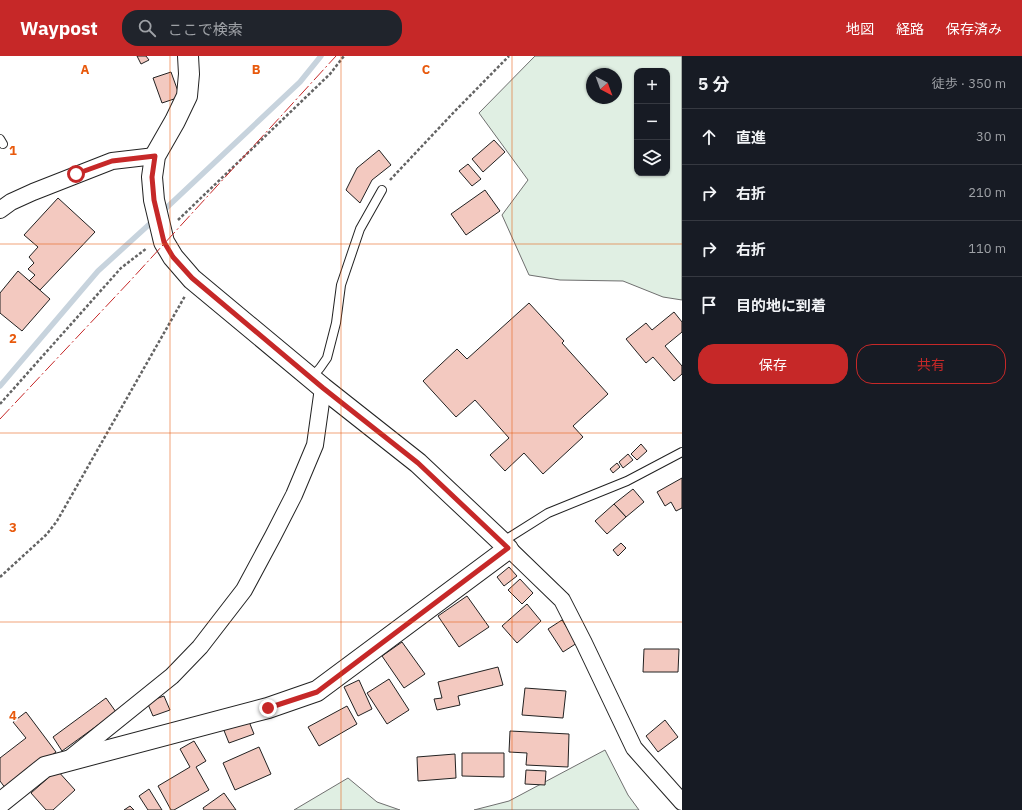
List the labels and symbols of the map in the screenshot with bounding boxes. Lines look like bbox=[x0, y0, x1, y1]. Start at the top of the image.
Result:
text: A bbox=[81, 61, 90, 78]
text: B bbox=[252, 61, 261, 78]
text: C bbox=[422, 61, 431, 78]
north arrow bbox=[586, 68, 622, 104]
text: 1 bbox=[9, 142, 17, 159]
route start bbox=[67, 165, 85, 183]
text: 2 bbox=[9, 330, 17, 347]
text: 3 bbox=[9, 519, 17, 536]
route end bbox=[259, 699, 277, 717]
text: 4 bbox=[9, 707, 17, 724]

